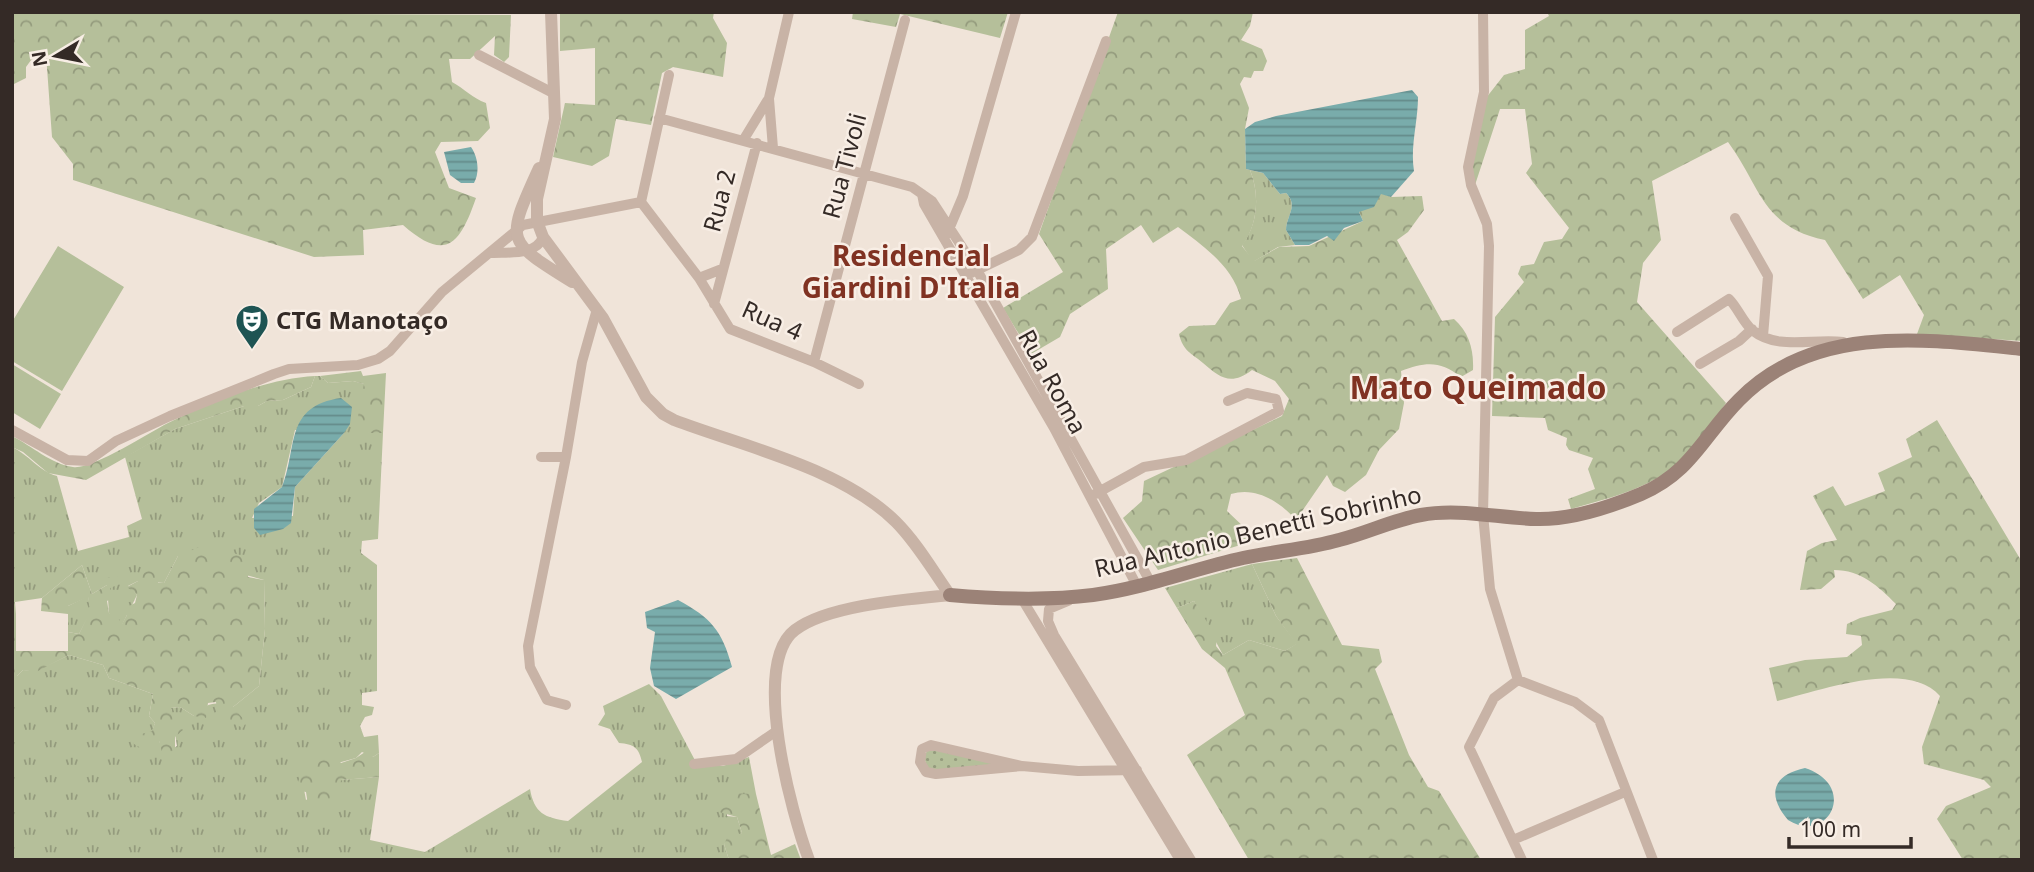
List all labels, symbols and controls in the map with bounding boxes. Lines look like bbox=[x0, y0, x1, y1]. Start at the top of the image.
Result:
north arrow bbox=[21, 21, 91, 91]
text: N bbox=[25, 49, 53, 69]
street label: Rua Tivoli bbox=[814, 109, 873, 222]
street label: Rua 2 bbox=[694, 166, 743, 235]
district label: Residencial Giardini D'Italia bbox=[802, 236, 1020, 306]
street label: Rua 4 bbox=[737, 292, 808, 348]
theatre icon: CTG Manotaço bbox=[233, 302, 271, 351]
place label: CTG Manotaço bbox=[276, 303, 448, 336]
street label: Rua Roma bbox=[1011, 323, 1096, 439]
district label: Mato Queimado bbox=[1350, 365, 1606, 408]
street label: Rua Antonio Benetti Sobrinho bbox=[1091, 477, 1424, 584]
scale bar bbox=[1789, 806, 1912, 850]
text: 100 m bbox=[1800, 815, 1861, 843]

